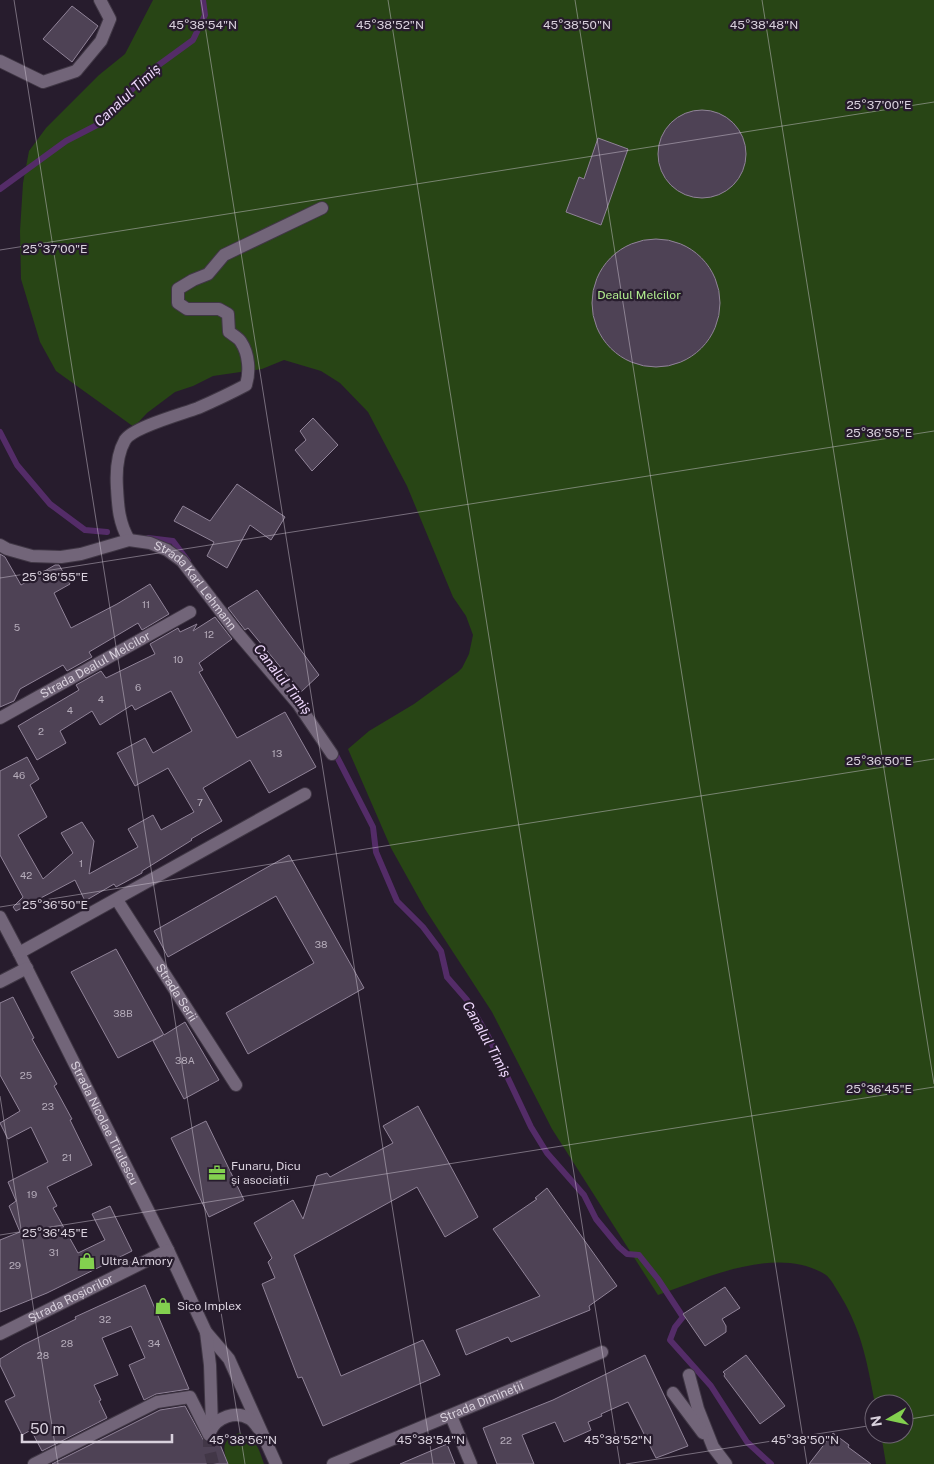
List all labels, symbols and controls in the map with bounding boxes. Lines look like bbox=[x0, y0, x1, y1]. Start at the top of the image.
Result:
text: 45°38'54"N bbox=[169, 18, 237, 32]
text: 45°38'52"N bbox=[356, 18, 424, 32]
text: 45°38'50"N bbox=[543, 18, 611, 32]
text: 45°38'48"N bbox=[730, 18, 798, 32]
water label: Canalul Timiș bbox=[91, 60, 164, 130]
text: 25°37'00"E bbox=[846, 98, 912, 112]
text: 25°37'00"E bbox=[22, 242, 88, 256]
park label: Dealul Melcilor bbox=[597, 288, 681, 302]
text: 25°36'55"E bbox=[846, 426, 912, 440]
street label: Strada Karl Lehmann bbox=[152, 538, 240, 633]
text: 25°36'55"E bbox=[22, 570, 88, 584]
house number: 11 bbox=[142, 598, 150, 610]
house number: 5 bbox=[14, 621, 20, 633]
street label: Strada Dealul Melcilor bbox=[38, 628, 153, 701]
house number: 12 bbox=[204, 628, 214, 640]
water label: Canalul Timiș bbox=[251, 641, 315, 717]
house number: 10 bbox=[173, 653, 183, 665]
house number: 6 bbox=[135, 681, 141, 693]
house number: 4 bbox=[98, 693, 104, 705]
house number: 4 bbox=[67, 704, 73, 716]
house number: 2 bbox=[38, 725, 44, 737]
house number: 13 bbox=[272, 747, 282, 759]
text: 25°36'50"E bbox=[846, 754, 912, 768]
house number: 46 bbox=[13, 769, 25, 781]
house number: 7 bbox=[197, 796, 203, 808]
house number: 1 bbox=[79, 857, 83, 869]
house number: 42 bbox=[20, 869, 32, 881]
text: 25°36'50"E bbox=[22, 898, 88, 912]
house number: 38 bbox=[315, 938, 327, 950]
street label: Strada Serii bbox=[153, 961, 200, 1024]
water label: Canalul Timiș bbox=[459, 998, 515, 1080]
house number: 38B bbox=[113, 1007, 133, 1019]
house number: 38A bbox=[175, 1054, 195, 1066]
street label: Strada Nicolae Titulescu bbox=[67, 1059, 141, 1187]
house number: 25 bbox=[20, 1069, 32, 1081]
text: 25°36'45"E bbox=[846, 1082, 912, 1096]
house number: 23 bbox=[42, 1100, 54, 1112]
house number: 21 bbox=[62, 1151, 72, 1163]
place label: Funaru, Dicu și asociații bbox=[231, 1159, 301, 1187]
office icon: Funaru, Dicu și asociații bbox=[207, 1163, 227, 1183]
house number: 19 bbox=[27, 1188, 37, 1200]
text: 25°36'45"E bbox=[22, 1226, 88, 1240]
house number: 31 bbox=[49, 1246, 59, 1258]
shop icon: Ultra Armory bbox=[77, 1251, 97, 1271]
place label: Ultra Armory bbox=[101, 1254, 174, 1268]
house number: 29 bbox=[9, 1259, 21, 1271]
street label: Strada Roșiorilor bbox=[26, 1271, 116, 1326]
shop icon: Sico Implex bbox=[153, 1296, 173, 1316]
place label: Sico Implex bbox=[177, 1299, 242, 1313]
house number: 32 bbox=[99, 1313, 111, 1325]
house number: 28 bbox=[61, 1337, 73, 1349]
house number: 34 bbox=[148, 1337, 160, 1349]
house number: 28 bbox=[37, 1349, 49, 1361]
street label: Strada Dimineții bbox=[438, 1378, 526, 1426]
north arrow bbox=[864, 1394, 914, 1444]
scale bar bbox=[22, 1412, 172, 1444]
text: N bbox=[867, 1414, 885, 1428]
text: 50 m bbox=[30, 1420, 65, 1437]
text: 45°38'56"N bbox=[209, 1433, 277, 1447]
text: 45°38'54"N bbox=[397, 1433, 465, 1447]
text: 45°38'52"N bbox=[584, 1433, 652, 1447]
text: 45°38'50"N bbox=[771, 1433, 839, 1447]
house number: 22 bbox=[500, 1434, 512, 1446]

